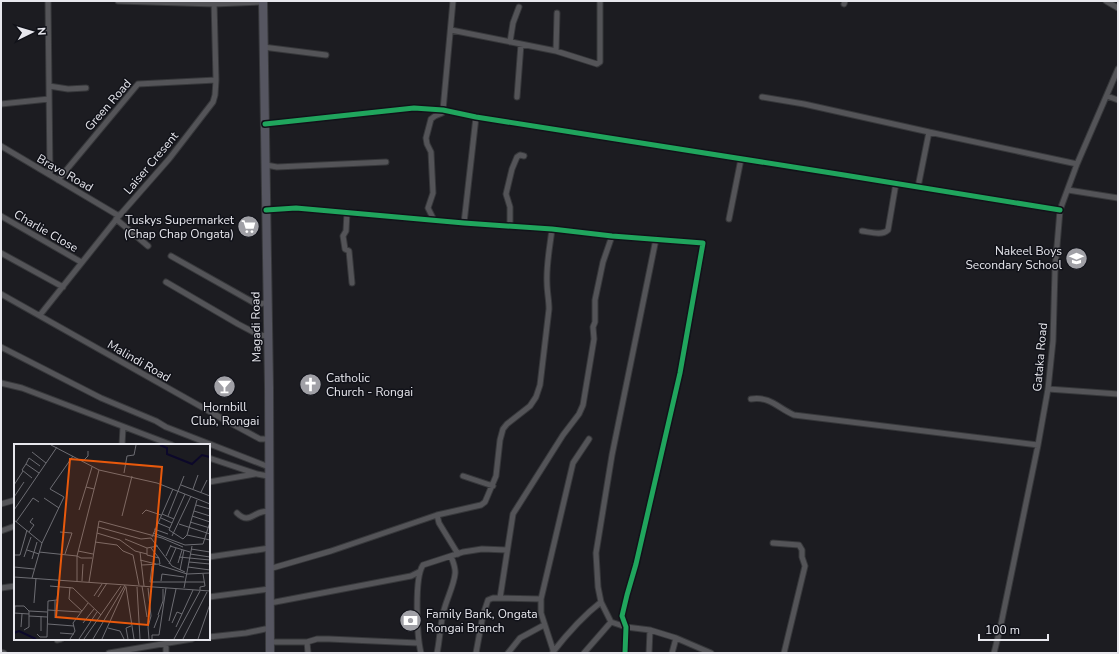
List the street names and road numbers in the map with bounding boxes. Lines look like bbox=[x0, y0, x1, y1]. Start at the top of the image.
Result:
street label: Green Road bbox=[81, 76, 135, 134]
street label: Laiser Cresent bbox=[120, 128, 182, 198]
street label: Bravo Road bbox=[34, 150, 96, 196]
street label: Charlie Close bbox=[11, 206, 81, 256]
street label: Magadi Road bbox=[247, 291, 265, 363]
street label: Gataka Road bbox=[1029, 322, 1051, 392]
street label: Malindi Road bbox=[104, 336, 174, 386]

